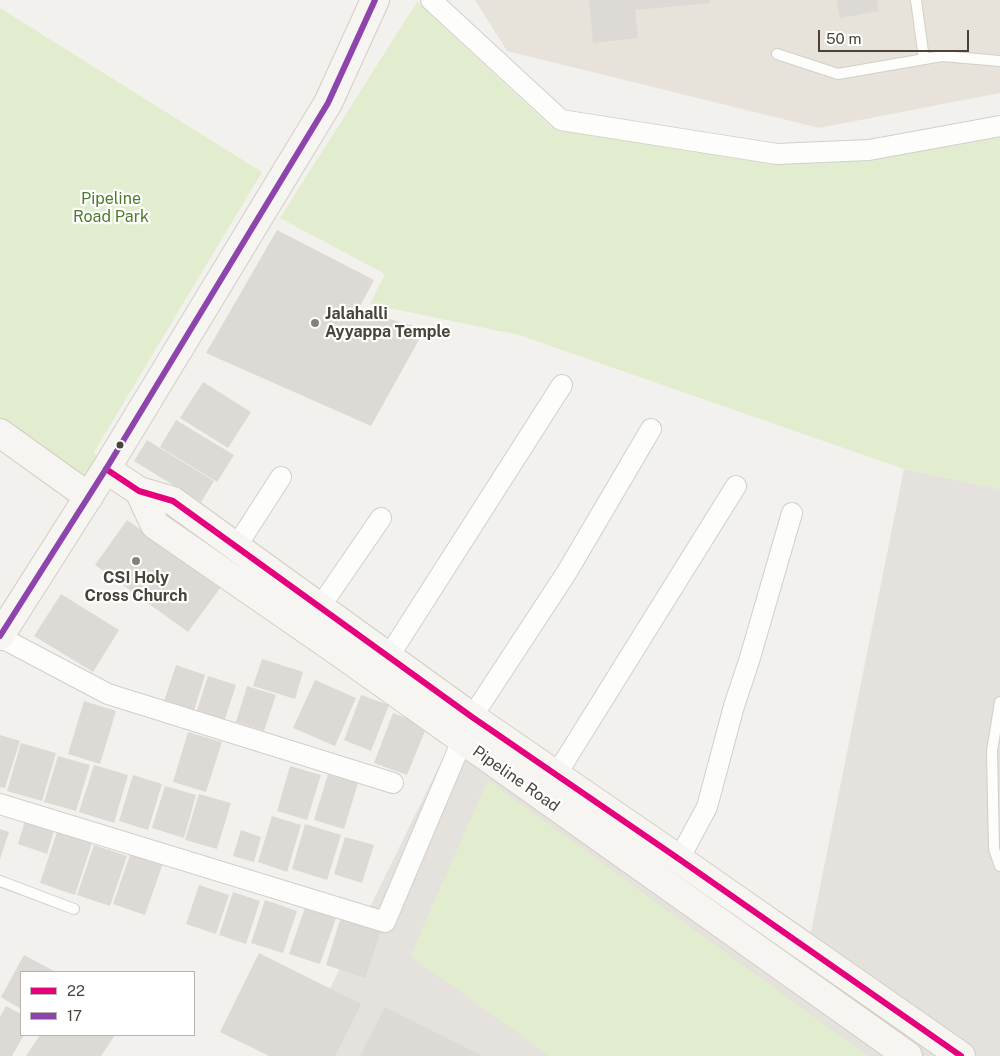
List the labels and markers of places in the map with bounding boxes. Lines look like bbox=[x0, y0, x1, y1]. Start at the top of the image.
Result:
place label: Jalahalli Ayyappa Temple bbox=[325, 304, 451, 342]
marker: Jalahalli Ayyappa Temple bbox=[309, 317, 321, 329]
unlabelled marker bbox=[115, 440, 125, 450]
marker: CSI Holy Cross Church bbox=[130, 555, 142, 567]
place label: CSI Holy Cross Church bbox=[85, 568, 187, 606]

